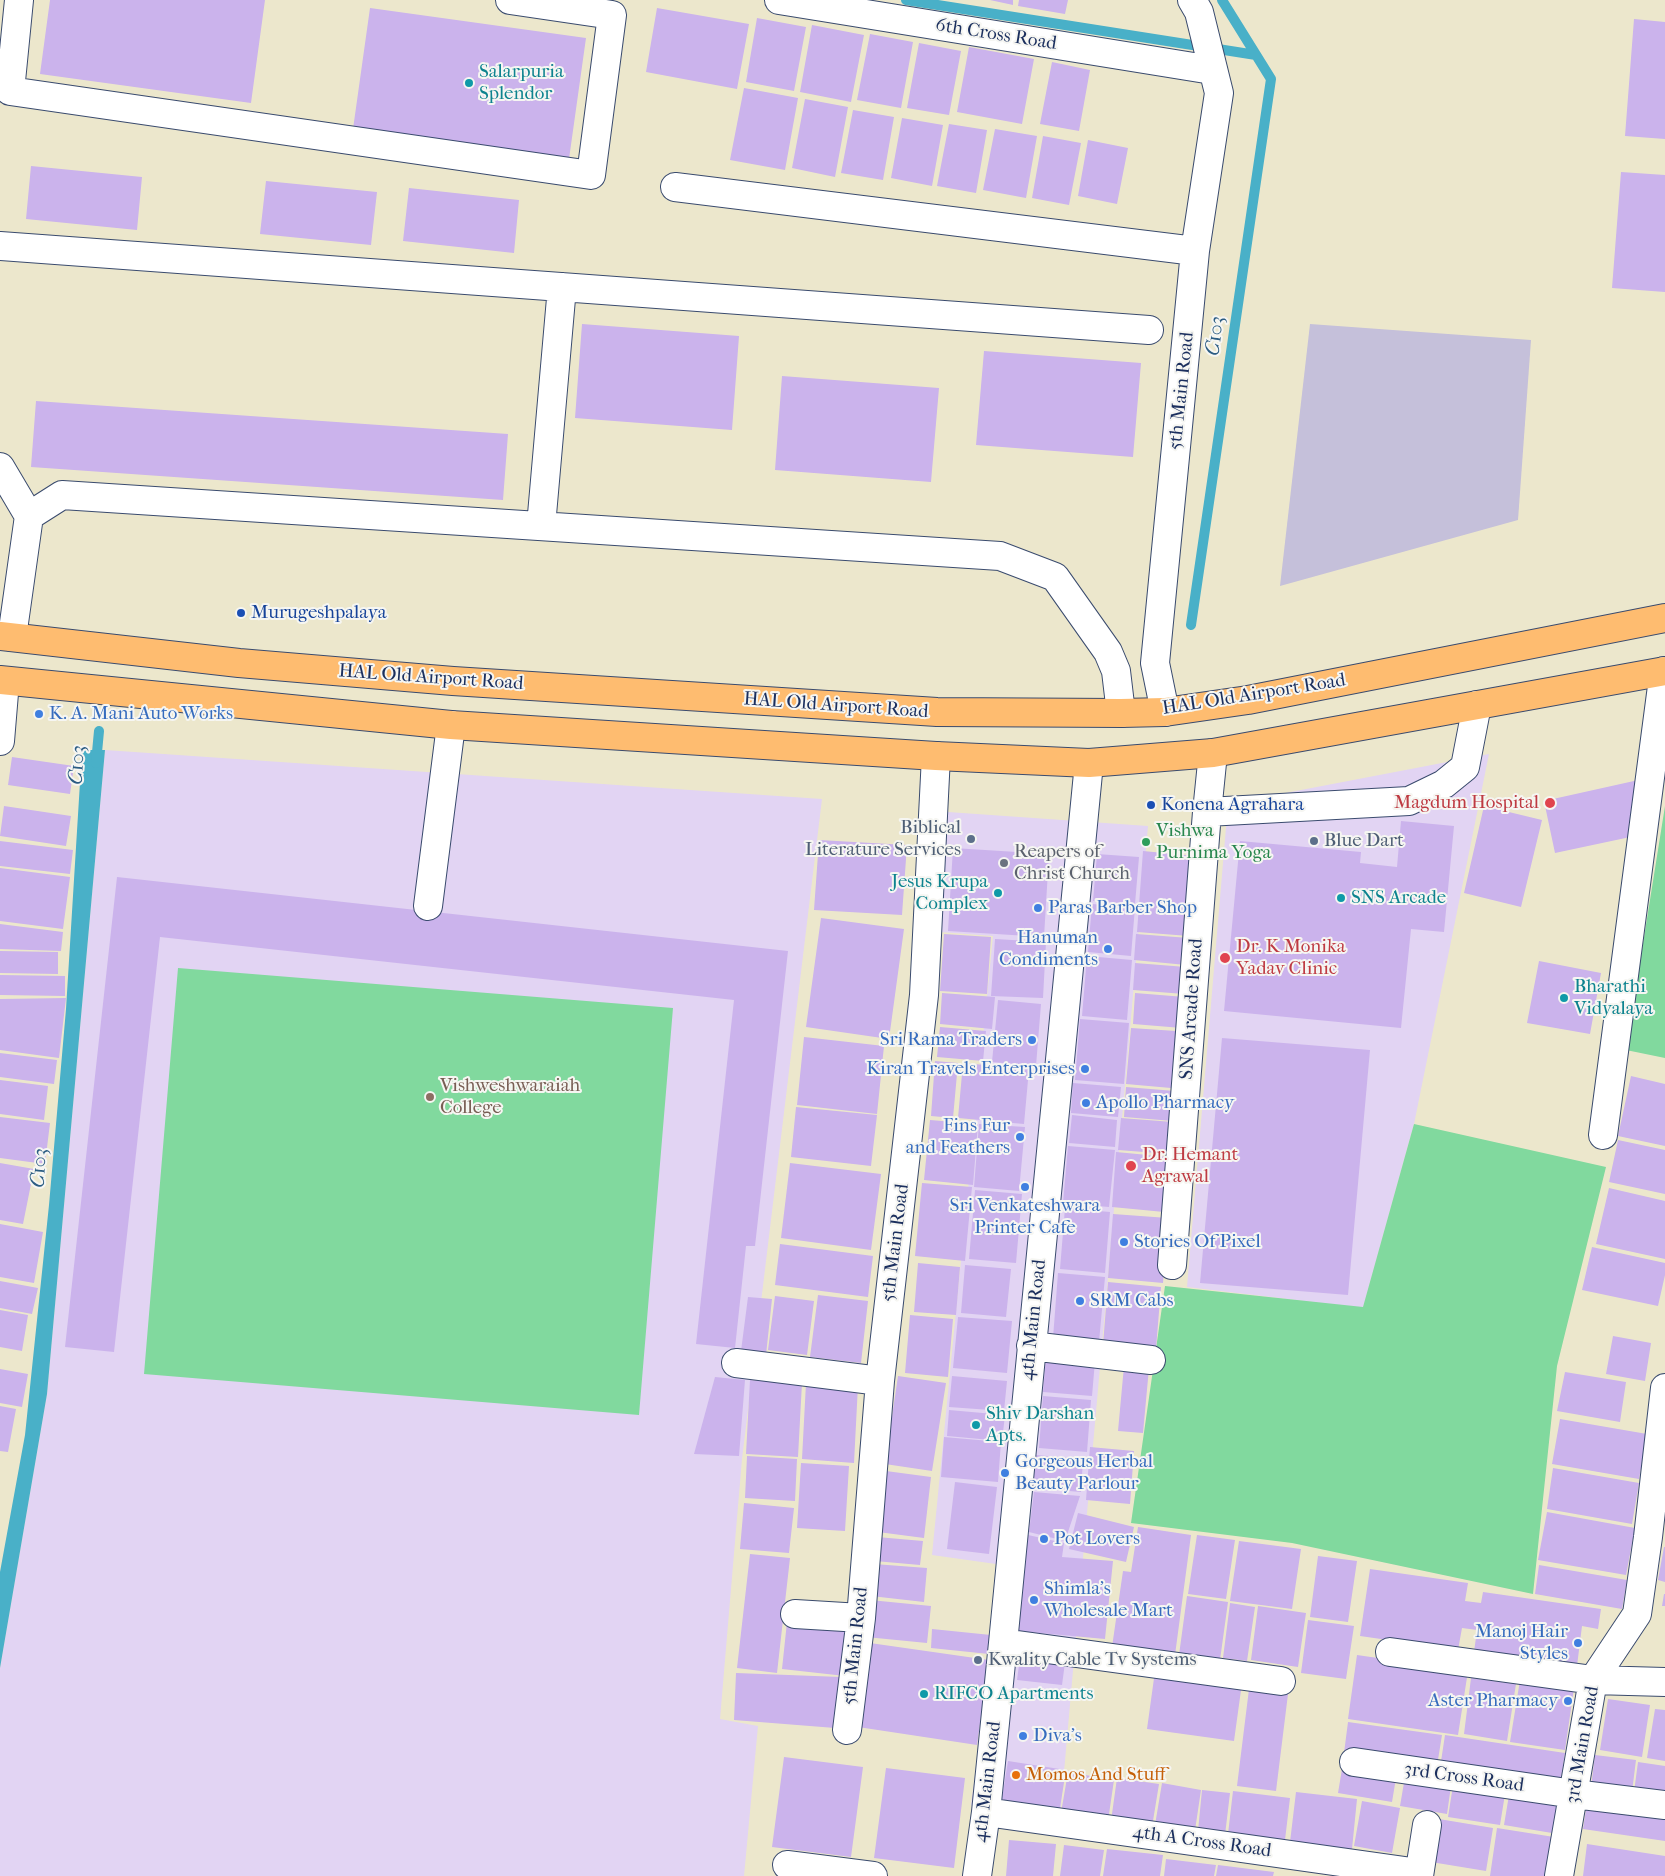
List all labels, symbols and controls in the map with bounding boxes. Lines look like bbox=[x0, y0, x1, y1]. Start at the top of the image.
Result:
street label: 6th Cross Road bbox=[934, 14, 1058, 56]
place label: Salarpuria Splendor bbox=[479, 61, 564, 105]
marker: Salarpuria Splendor bbox=[463, 77, 475, 89]
water label: C103 bbox=[1201, 315, 1231, 357]
street label: 5th Main Road bbox=[1164, 331, 1200, 451]
place label: Murugeshpalaya bbox=[251, 602, 386, 624]
marker: Murugeshpalaya bbox=[235, 607, 247, 619]
street label: HAL Old Airport Road bbox=[338, 660, 524, 696]
street label: HAL Old Airport Road bbox=[1161, 669, 1347, 721]
street label: HAL Old Airport Road bbox=[743, 688, 929, 724]
place label: K. A. Mani Auto Works bbox=[49, 703, 233, 725]
marker: K. A. Mani Auto Works bbox=[33, 708, 45, 720]
water label: C103 bbox=[64, 744, 92, 786]
place label: Magdum Hospital bbox=[1394, 792, 1539, 814]
place label: Konena Agrahara bbox=[1161, 794, 1304, 816]
marker: Magdum Hospital bbox=[1543, 796, 1557, 810]
marker: Konena Agrahara bbox=[1145, 799, 1157, 811]
place label: Biblical Literature Services bbox=[805, 817, 961, 861]
place label: Vishwa Purnima Yoga bbox=[1156, 820, 1271, 864]
place label: Blue Dart bbox=[1324, 830, 1404, 852]
marker: Biblical Literature Services bbox=[965, 833, 977, 845]
marker: Blue Dart bbox=[1308, 835, 1320, 847]
marker: Vishwa Purnima Yoga bbox=[1140, 836, 1152, 848]
place label: Reapers of Christ Church bbox=[1014, 841, 1130, 885]
marker: Reapers of Christ Church bbox=[998, 857, 1010, 869]
place label: Jesus Krupa Complex bbox=[891, 871, 988, 915]
marker: Jesus Krupa Complex bbox=[992, 887, 1004, 899]
place label: SNS Arcade bbox=[1351, 887, 1446, 909]
marker: SNS Arcade bbox=[1335, 892, 1347, 904]
place label: Paras Barber Shop bbox=[1048, 897, 1197, 919]
marker: Paras Barber Shop bbox=[1032, 902, 1044, 914]
place label: Hanuman Condiments bbox=[999, 927, 1098, 971]
place label: Dr. K Monika Yadav Clinic bbox=[1236, 936, 1345, 980]
street label: SNS Arcade Road bbox=[1176, 938, 1208, 1080]
marker: Hanuman Condiments bbox=[1102, 943, 1114, 955]
marker: Dr. K Monika Yadav Clinic bbox=[1218, 951, 1232, 965]
place label: Bharathi Vidyalaya bbox=[1574, 976, 1653, 1020]
marker: Bharathi Vidyalaya bbox=[1558, 992, 1570, 1004]
place label: Sri Rama Traders bbox=[880, 1029, 1022, 1051]
marker: Sri Rama Traders bbox=[1026, 1034, 1038, 1046]
place label: Kiran Travels Enterprises bbox=[866, 1058, 1075, 1080]
marker: Kiran Travels Enterprises bbox=[1079, 1063, 1091, 1075]
place label: Vishweshwaraiah College bbox=[440, 1075, 580, 1119]
marker: Vishweshwaraiah College bbox=[424, 1091, 436, 1103]
place label: Apollo Pharmacy bbox=[1096, 1092, 1234, 1114]
marker: Apollo Pharmacy bbox=[1080, 1097, 1092, 1109]
place label: Fins Fur and Feathers bbox=[906, 1115, 1010, 1159]
marker: Fins Fur and Feathers bbox=[1014, 1131, 1026, 1143]
place label: Dr. Hemant Agrawal bbox=[1142, 1144, 1238, 1188]
water label: C103 bbox=[26, 1147, 54, 1189]
marker: Dr. Hemant Agrawal bbox=[1124, 1159, 1138, 1173]
marker: Sri Venkateshwara Printer Cafe bbox=[1019, 1181, 1031, 1193]
street label: 5th Main Road bbox=[877, 1183, 915, 1303]
place label: Sri Venkateshwara Printer Cafe bbox=[950, 1195, 1100, 1239]
place label: Stories Of Pixel bbox=[1134, 1231, 1261, 1253]
marker: Stories Of Pixel bbox=[1118, 1236, 1130, 1248]
street label: 4th Main Road bbox=[1016, 1258, 1052, 1382]
place label: SRM Cabs bbox=[1090, 1290, 1174, 1312]
marker: SRM Cabs bbox=[1074, 1295, 1086, 1307]
place label: Shiv Darshan Apts. bbox=[986, 1403, 1094, 1447]
marker: Shiv Darshan Apts. bbox=[970, 1419, 982, 1431]
place label: Gorgeous Herbal Beauty Parlour bbox=[1015, 1451, 1153, 1495]
marker: Gorgeous Herbal Beauty Parlour bbox=[999, 1467, 1011, 1479]
place label: Pot Lovers bbox=[1054, 1528, 1140, 1550]
marker: Pot Lovers bbox=[1038, 1533, 1050, 1545]
place label: Shimla's Wholesale Mart bbox=[1044, 1578, 1173, 1622]
street label: 5th Main Road bbox=[838, 1586, 874, 1706]
marker: Shimla's Wholesale Mart bbox=[1028, 1594, 1040, 1606]
place label: Manoj Hair Styles bbox=[1475, 1621, 1568, 1665]
marker: Manoj Hair Styles bbox=[1572, 1637, 1584, 1649]
place label: Kwality Cable Tv Systems bbox=[988, 1649, 1197, 1671]
marker: Kwality Cable Tv Systems bbox=[972, 1654, 984, 1666]
place label: RIFCO Apartments bbox=[934, 1683, 1093, 1705]
street label: 3rd Main Road bbox=[1561, 1684, 1605, 1806]
marker: RIFCO Apartments bbox=[918, 1688, 930, 1700]
place label: Aster Pharmacy bbox=[1428, 1690, 1558, 1712]
marker: Aster Pharmacy bbox=[1562, 1695, 1574, 1707]
street label: 4th Main Road bbox=[969, 1720, 1007, 1844]
place label: Diva's bbox=[1033, 1725, 1082, 1747]
marker: Diva's bbox=[1017, 1730, 1029, 1742]
street label: 3rd Cross Road bbox=[1403, 1758, 1525, 1798]
place label: Momos And Stuff bbox=[1026, 1764, 1165, 1786]
marker: Momos And Stuff bbox=[1010, 1769, 1022, 1781]
street label: 4th A Cross Road bbox=[1131, 1821, 1273, 1863]

